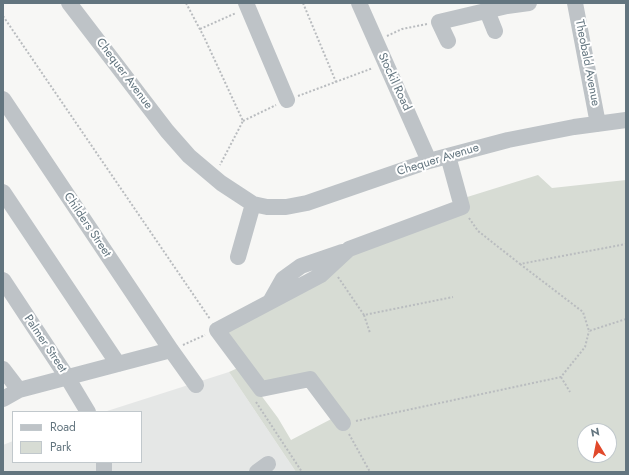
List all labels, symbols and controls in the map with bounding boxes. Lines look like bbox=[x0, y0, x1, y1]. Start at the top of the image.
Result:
street label: Theobald Avenue bbox=[572, 19, 602, 107]
street label: Chequer Avenue bbox=[93, 36, 155, 112]
street label: Stockil Road bbox=[374, 51, 414, 113]
street label: Chequer Avenue bbox=[395, 141, 481, 179]
street label: Childers Street bbox=[60, 190, 114, 260]
street label: Palmer Street bbox=[20, 312, 70, 376]
legend bbox=[12, 411, 142, 463]
text: Road bbox=[50, 418, 76, 436]
north arrow bbox=[577, 423, 617, 463]
text: N bbox=[589, 424, 601, 441]
text: Park bbox=[50, 438, 71, 456]

